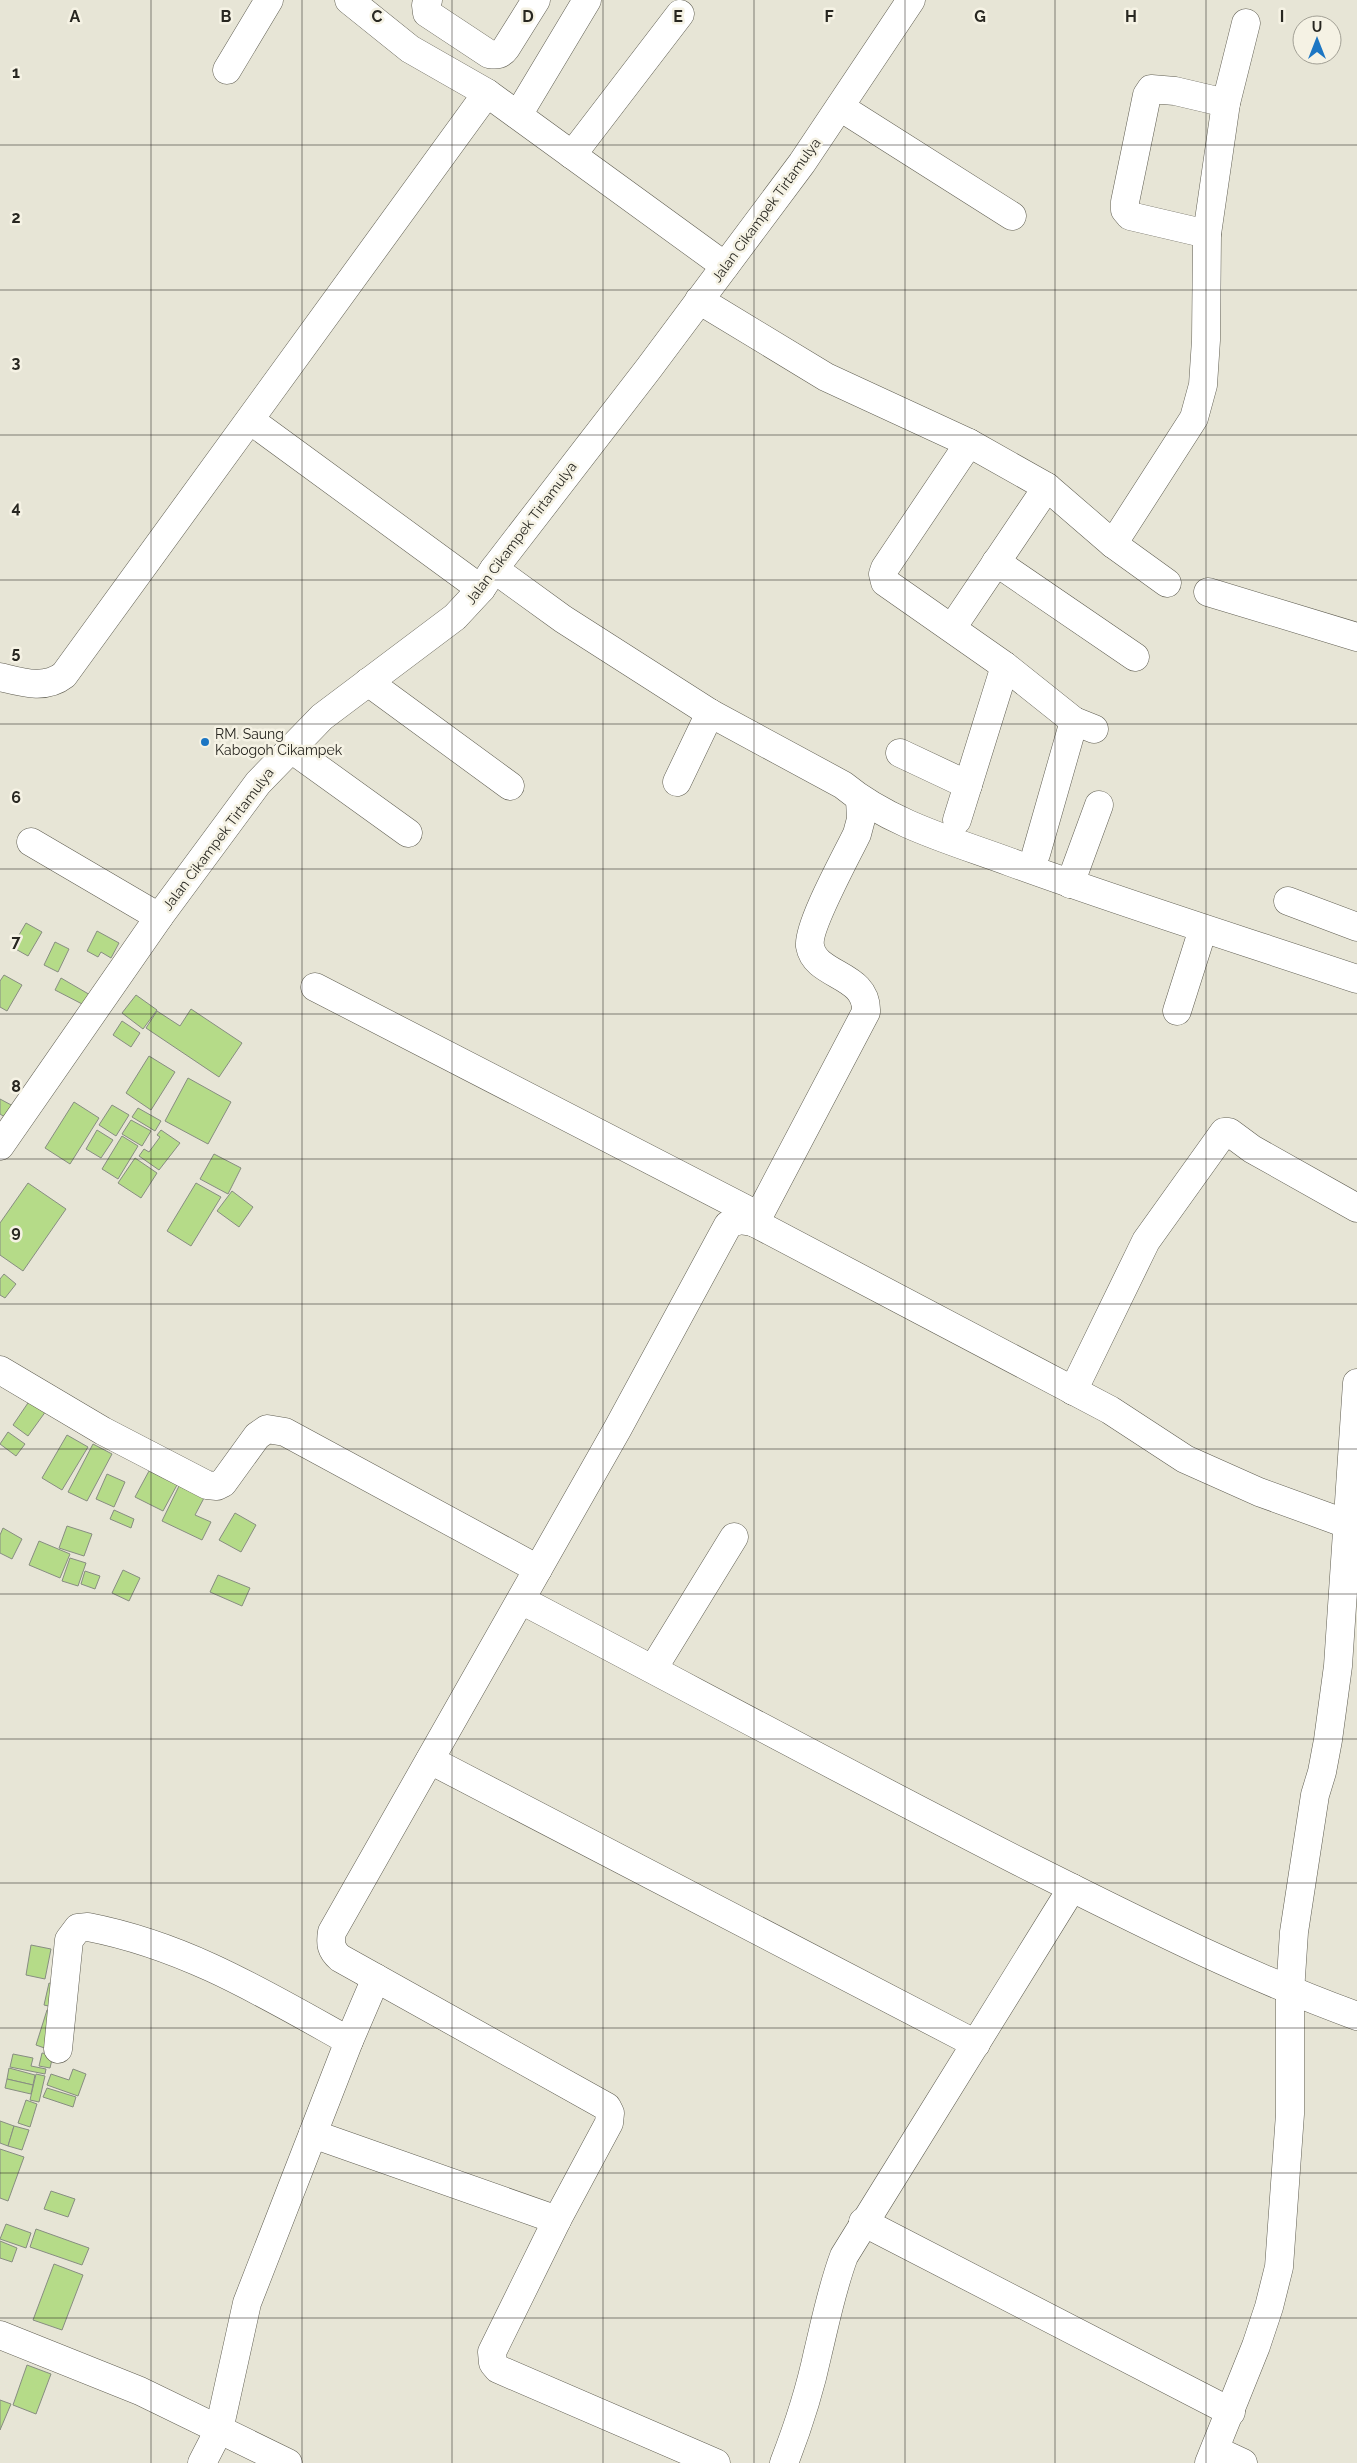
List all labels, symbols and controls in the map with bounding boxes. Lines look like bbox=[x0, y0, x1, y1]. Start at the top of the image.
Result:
text: A bbox=[70, 7, 81, 26]
text: B bbox=[221, 7, 232, 26]
text: C bbox=[372, 7, 383, 26]
text: D bbox=[522, 7, 534, 26]
text: E bbox=[673, 7, 683, 26]
text: F bbox=[824, 7, 834, 26]
text: G bbox=[974, 7, 986, 26]
text: H bbox=[1125, 7, 1137, 26]
text: I bbox=[1280, 7, 1284, 26]
north arrow bbox=[1292, 15, 1342, 65]
text: U bbox=[1312, 19, 1322, 35]
text: 1 bbox=[12, 63, 20, 82]
street label: Jalan Cikampek Tirtamulya bbox=[708, 135, 824, 285]
text: 2 bbox=[11, 208, 21, 227]
text: 3 bbox=[12, 353, 21, 372]
street label: Jalan Cikampek Tirtamulya bbox=[462, 459, 580, 607]
text: 4 bbox=[11, 498, 21, 517]
text: 5 bbox=[12, 643, 21, 662]
place label: RM. Saung Kabogoh Cikampek bbox=[215, 726, 343, 758]
marker: RM. Saung Kabogoh Cikampek bbox=[199, 736, 211, 748]
street label: Jalan Cikampek Tirtamulya bbox=[159, 765, 277, 913]
text: 6 bbox=[11, 788, 21, 807]
text: 7 bbox=[12, 932, 21, 951]
text: 8 bbox=[11, 1077, 21, 1096]
text: 9 bbox=[11, 1222, 21, 1241]

